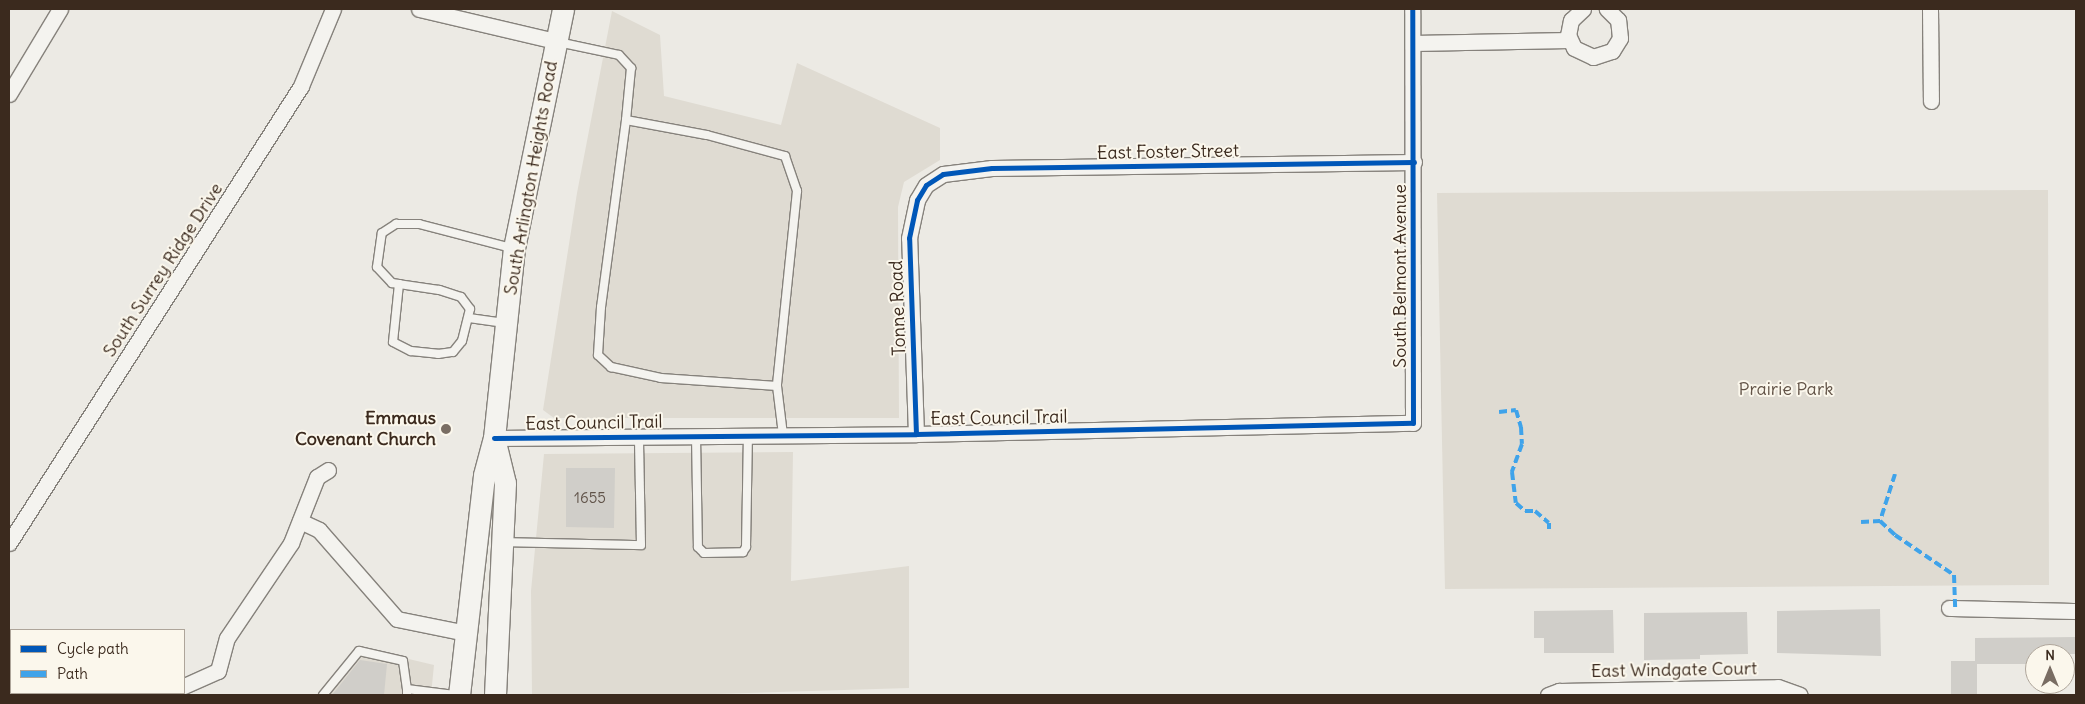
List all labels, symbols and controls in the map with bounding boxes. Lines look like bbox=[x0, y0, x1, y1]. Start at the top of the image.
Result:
street label: South Arlington Heights Road bbox=[500, 59, 562, 297]
street label: East Foster Street bbox=[1097, 140, 1239, 164]
street label: South Surrey Ridge Drive bbox=[99, 179, 227, 361]
street label: South Belmont Avenue bbox=[1389, 184, 1411, 368]
street label: Tonne Road bbox=[886, 260, 910, 356]
park label: Prairie Park bbox=[1739, 378, 1833, 400]
street label: East Council Trail bbox=[930, 406, 1068, 430]
place label: Emmaus Covenant Church bbox=[295, 408, 436, 450]
street label: East Council Trail bbox=[525, 411, 663, 435]
marker: Emmaus Covenant Church bbox=[440, 423, 452, 435]
house number: 1655 bbox=[574, 489, 606, 507]
legend bbox=[10, 629, 185, 694]
text: Cycle path bbox=[57, 639, 129, 658]
north arrow bbox=[2025, 644, 2075, 694]
text: N bbox=[2045, 646, 2055, 664]
street label: East Windgate Court bbox=[1591, 658, 1757, 682]
text: Path bbox=[57, 664, 88, 683]

